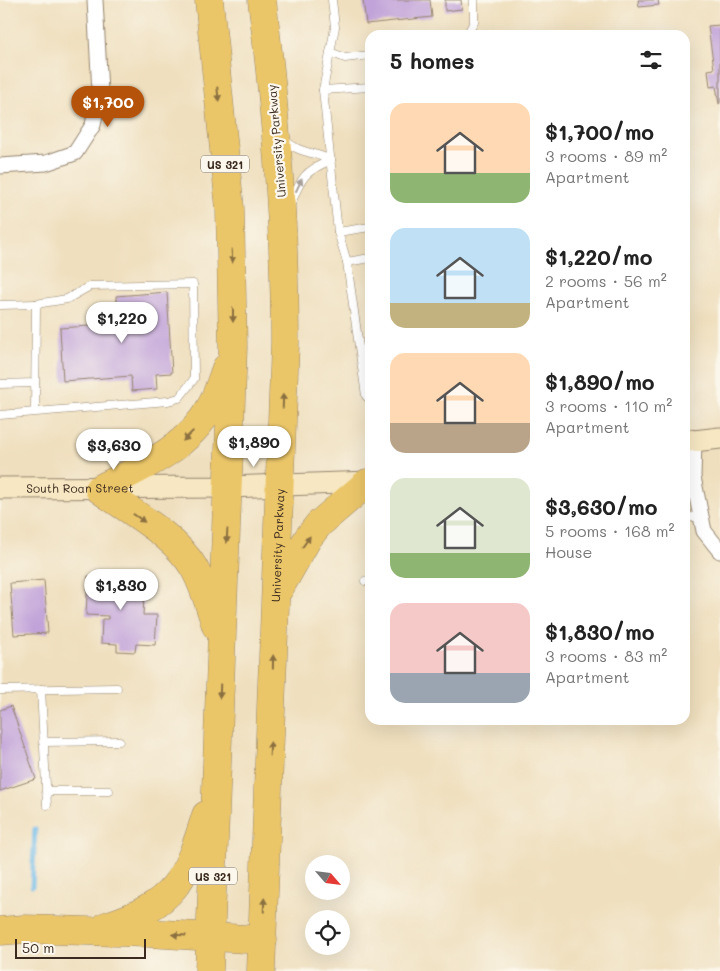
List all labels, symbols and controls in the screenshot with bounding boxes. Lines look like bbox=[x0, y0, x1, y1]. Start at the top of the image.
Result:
icon: filters bbox=[637, 46, 665, 74]
text: 5 homes bbox=[390, 47, 475, 74]
street label: University Parkway bbox=[263, 84, 289, 198]
pin: $1,700 bbox=[67, 86, 149, 128]
one-way arrow bbox=[214, 86, 222, 102]
text: $1,700 bbox=[82, 91, 134, 112]
text: $1,700/mo bbox=[545, 118, 654, 145]
icon: home bbox=[430, 123, 490, 183]
text: 3 rooms · 89 m² bbox=[545, 145, 667, 166]
road number: US 321 bbox=[201, 156, 249, 172]
text: Apartment bbox=[545, 166, 630, 187]
one-way arrow bbox=[295, 178, 303, 192]
text: $1,220/mo bbox=[545, 243, 652, 270]
one-way arrow bbox=[228, 248, 236, 264]
icon: home bbox=[430, 248, 490, 308]
text: 2 rooms · 56 m² bbox=[545, 270, 667, 291]
text: Apartment bbox=[545, 291, 630, 312]
pin: $1,220 bbox=[81, 302, 163, 344]
text: $1,220 bbox=[97, 307, 147, 328]
one-way arrow bbox=[229, 307, 237, 323]
text: $1,890/mo bbox=[545, 368, 655, 395]
icon: home bbox=[430, 373, 490, 433]
one-way arrow bbox=[280, 393, 288, 409]
text: 3 rooms · 110 m² bbox=[545, 395, 672, 416]
text: Apartment bbox=[545, 416, 630, 437]
pin: $1,890 bbox=[213, 426, 295, 468]
pin: $3,630 bbox=[73, 428, 155, 471]
one-way arrow bbox=[183, 430, 195, 442]
text: $1,890 bbox=[228, 431, 280, 452]
text: $3,630 bbox=[87, 434, 141, 455]
street label: South Roan Street bbox=[26, 479, 134, 496]
street label: University Parkway bbox=[267, 488, 287, 602]
text: $3,630/mo bbox=[545, 493, 658, 520]
icon: home bbox=[430, 498, 490, 558]
one-way arrow bbox=[132, 513, 146, 522]
text: 5 rooms · 168 m² bbox=[545, 520, 675, 541]
one-way arrow bbox=[222, 528, 230, 544]
one-way arrow bbox=[301, 535, 311, 548]
text: House bbox=[545, 541, 592, 562]
pin: $1,830 bbox=[80, 568, 162, 611]
text: $1,830 bbox=[95, 574, 147, 595]
text: $1,830/mo bbox=[545, 618, 655, 645]
icon: home bbox=[430, 623, 490, 683]
text: 3 rooms · 83 m² bbox=[545, 645, 667, 666]
one-way arrow bbox=[269, 654, 277, 670]
text: Apartment bbox=[545, 666, 630, 687]
one-way arrow bbox=[215, 683, 223, 699]
one-way arrow bbox=[267, 740, 275, 756]
north arrow bbox=[305, 855, 350, 900]
map controls bbox=[305, 855, 350, 955]
road number: US 321 bbox=[189, 868, 237, 884]
one-way arrow bbox=[261, 897, 269, 913]
button: locate bbox=[305, 910, 350, 955]
one-way arrow bbox=[171, 931, 187, 939]
scale bar bbox=[15, 936, 146, 959]
text: 50 m bbox=[22, 938, 54, 957]

